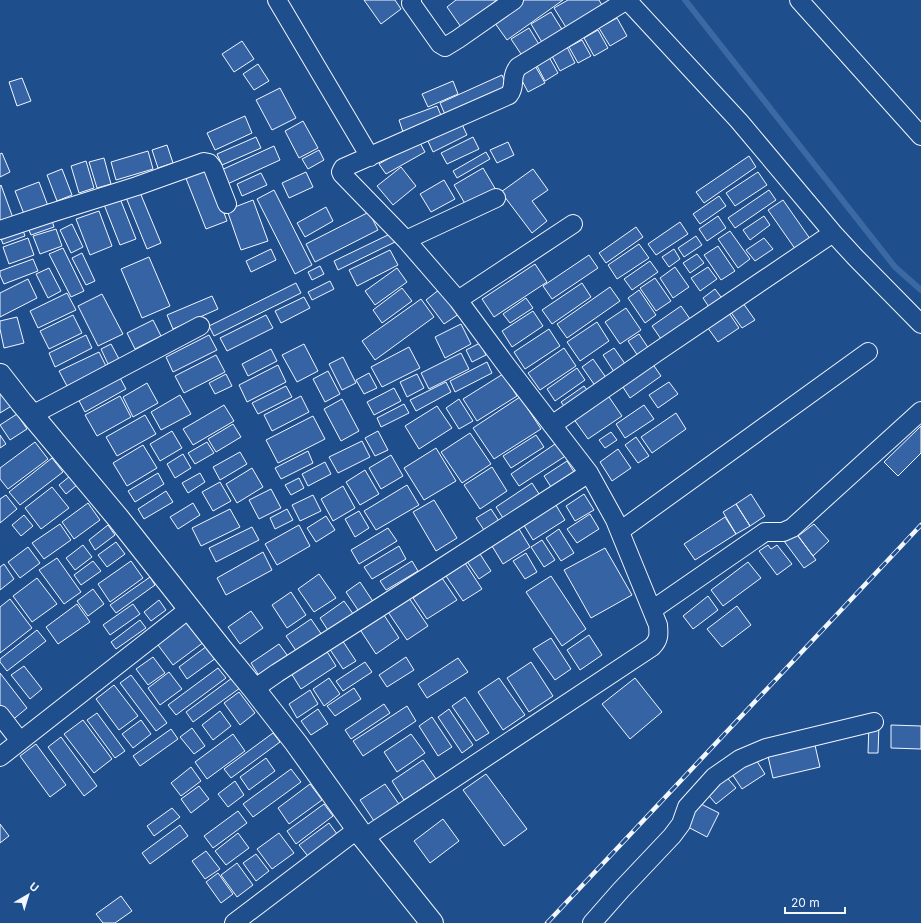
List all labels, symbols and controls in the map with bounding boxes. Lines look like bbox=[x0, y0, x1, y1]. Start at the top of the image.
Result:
north arrow bbox=[8, 875, 48, 915]
text: U bbox=[27, 879, 42, 895]
scale bar bbox=[785, 889, 845, 915]
text: 20 m bbox=[791, 895, 820, 910]

